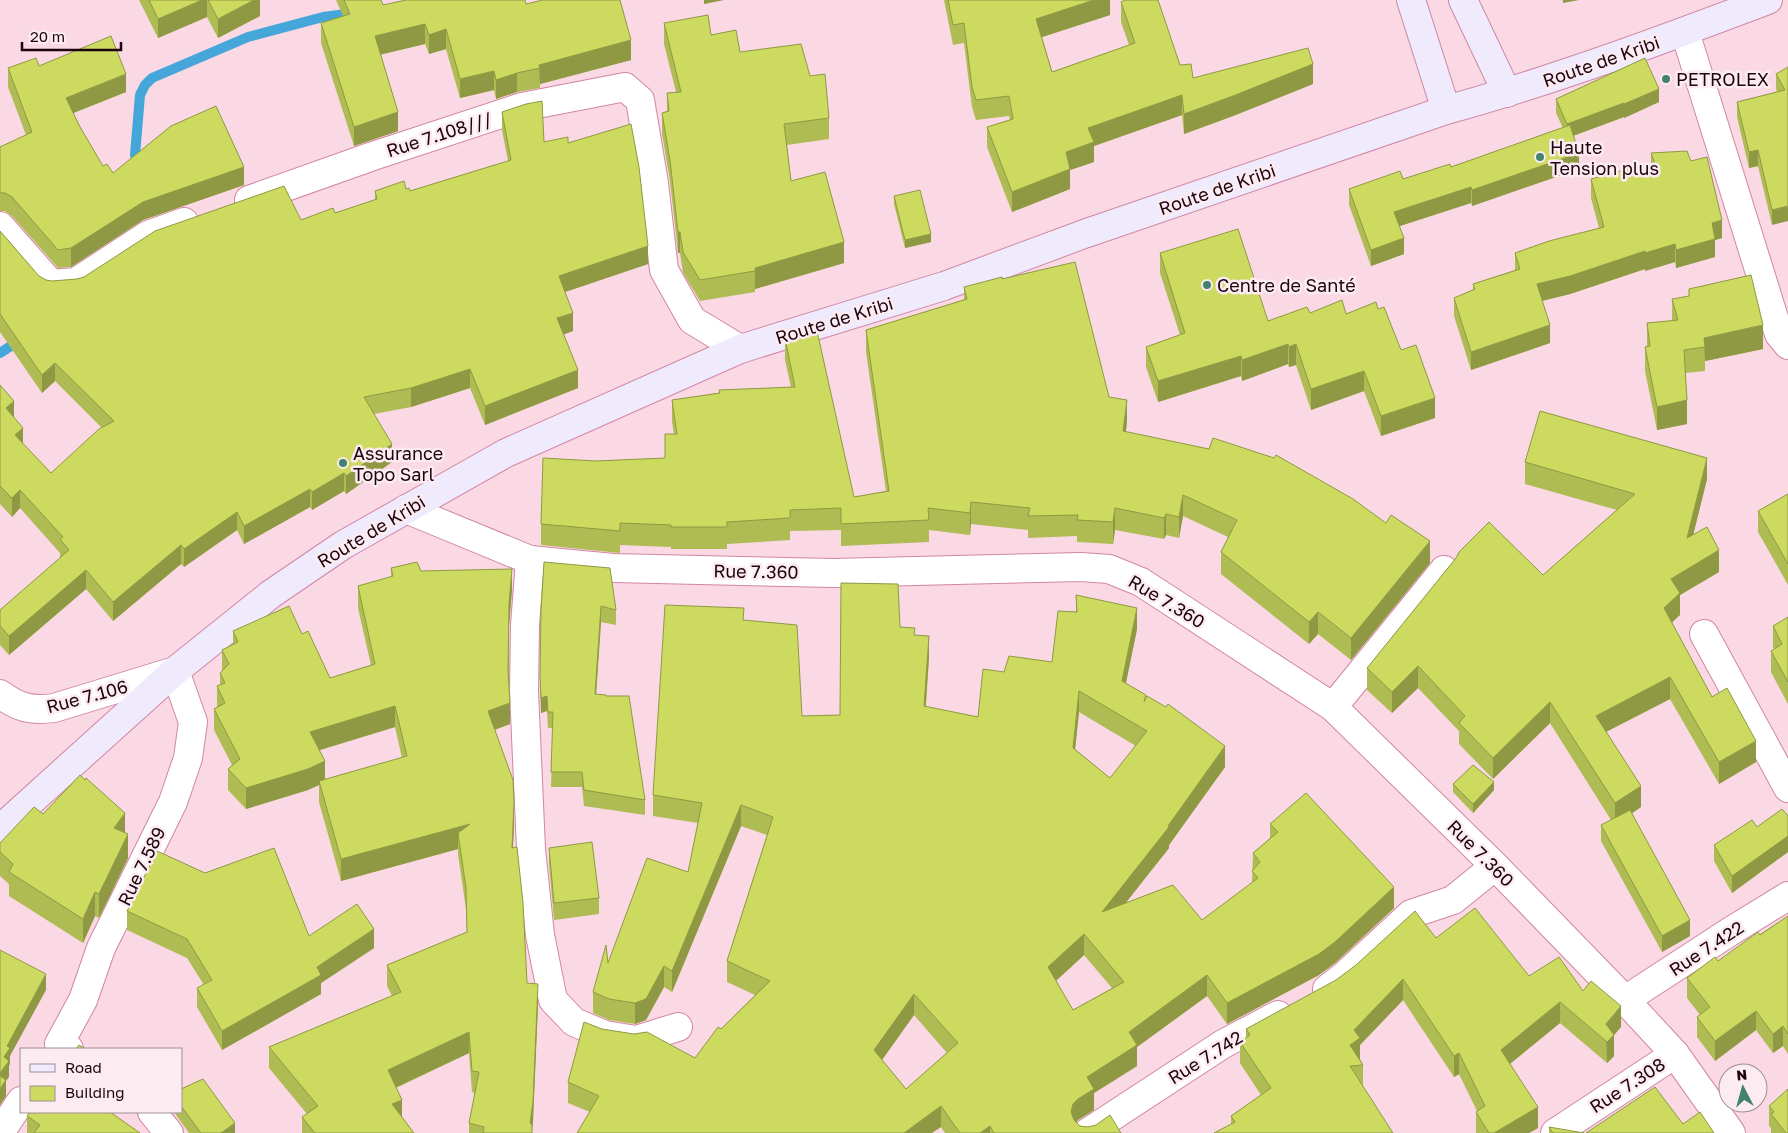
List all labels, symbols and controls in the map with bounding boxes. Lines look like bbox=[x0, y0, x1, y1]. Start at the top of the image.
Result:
scale bar bbox=[22, 20, 121, 52]
text: 20 m bbox=[30, 27, 65, 45]
street label: Route de Kribi bbox=[1540, 31, 1662, 91]
place label: PETROLEX bbox=[1676, 68, 1769, 90]
marker: PETROLEX bbox=[1660, 73, 1672, 85]
street label: Rue 7.108/// bbox=[384, 107, 494, 161]
place label: Haute Tension plus bbox=[1550, 136, 1659, 179]
marker: Haute Tension plus bbox=[1534, 151, 1546, 163]
street label: Route de Kribi bbox=[1156, 159, 1278, 219]
place label: Centre de Santé bbox=[1217, 274, 1356, 296]
marker: Centre de Santé bbox=[1201, 279, 1213, 291]
street label: Route de Kribi bbox=[772, 292, 896, 348]
place label: Assurance Topo Sarl bbox=[353, 442, 443, 485]
marker: Assurance Topo Sarl bbox=[337, 457, 349, 469]
street label: Route de Kribi bbox=[313, 490, 429, 572]
street label: Rue 7.360 bbox=[713, 559, 799, 583]
street label: Rue 7.360 bbox=[1125, 570, 1209, 632]
street label: Rue 7.106 bbox=[44, 675, 130, 717]
street label: Rue 7.360 bbox=[1443, 815, 1519, 891]
street label: Rue 7.589 bbox=[112, 823, 170, 909]
street label: Rue 7.422 bbox=[1665, 916, 1747, 980]
street label: Rue 7.742 bbox=[1164, 1026, 1246, 1088]
legend bbox=[20, 1048, 182, 1113]
street label: Rue 7.308 bbox=[1585, 1053, 1669, 1117]
text: Road bbox=[65, 1058, 102, 1076]
north arrow bbox=[1718, 1063, 1768, 1113]
text: N bbox=[1735, 1066, 1748, 1084]
text: Building bbox=[65, 1083, 125, 1101]

